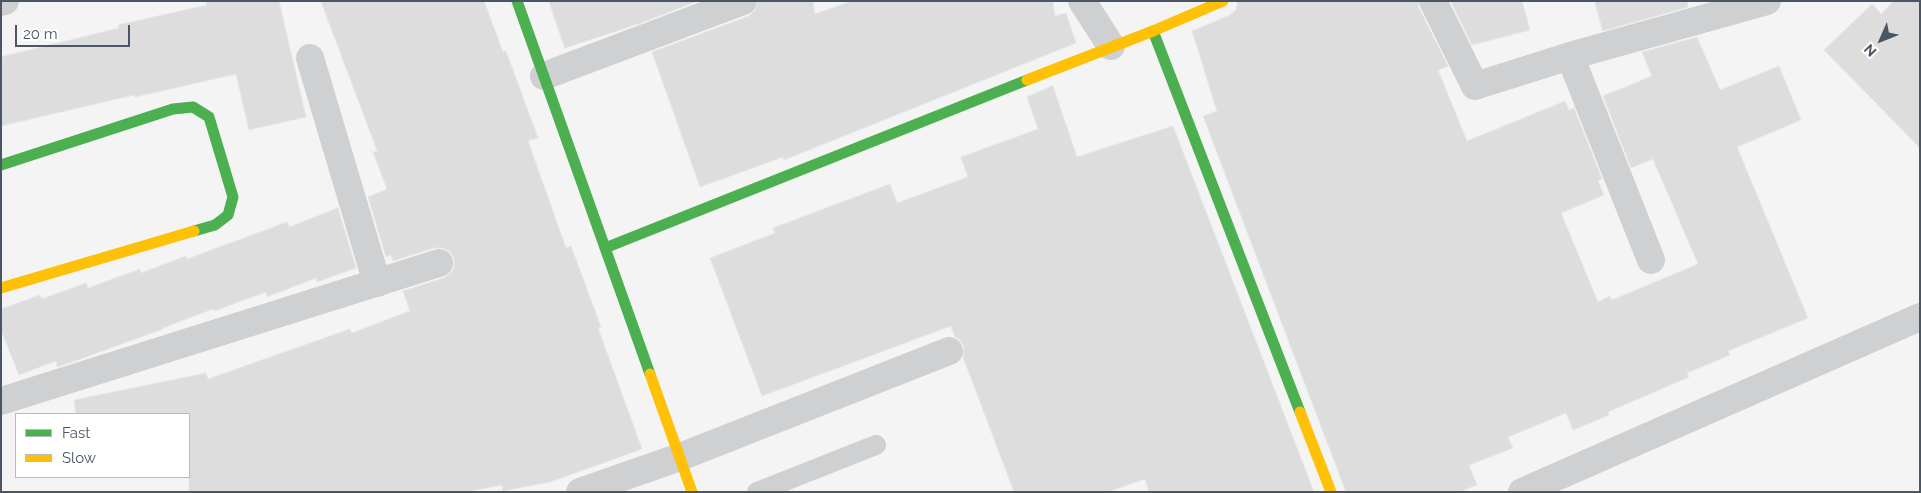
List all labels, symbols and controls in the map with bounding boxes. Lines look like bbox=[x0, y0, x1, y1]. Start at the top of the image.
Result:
scale bar bbox=[18, 15, 132, 47]
north arrow bbox=[1856, 15, 1906, 65]
text: 20 m bbox=[23, 25, 58, 43]
text: N bbox=[1861, 41, 1880, 60]
legend bbox=[15, 413, 190, 478]
text: Fast bbox=[62, 424, 90, 442]
text: Slow bbox=[62, 449, 96, 467]

